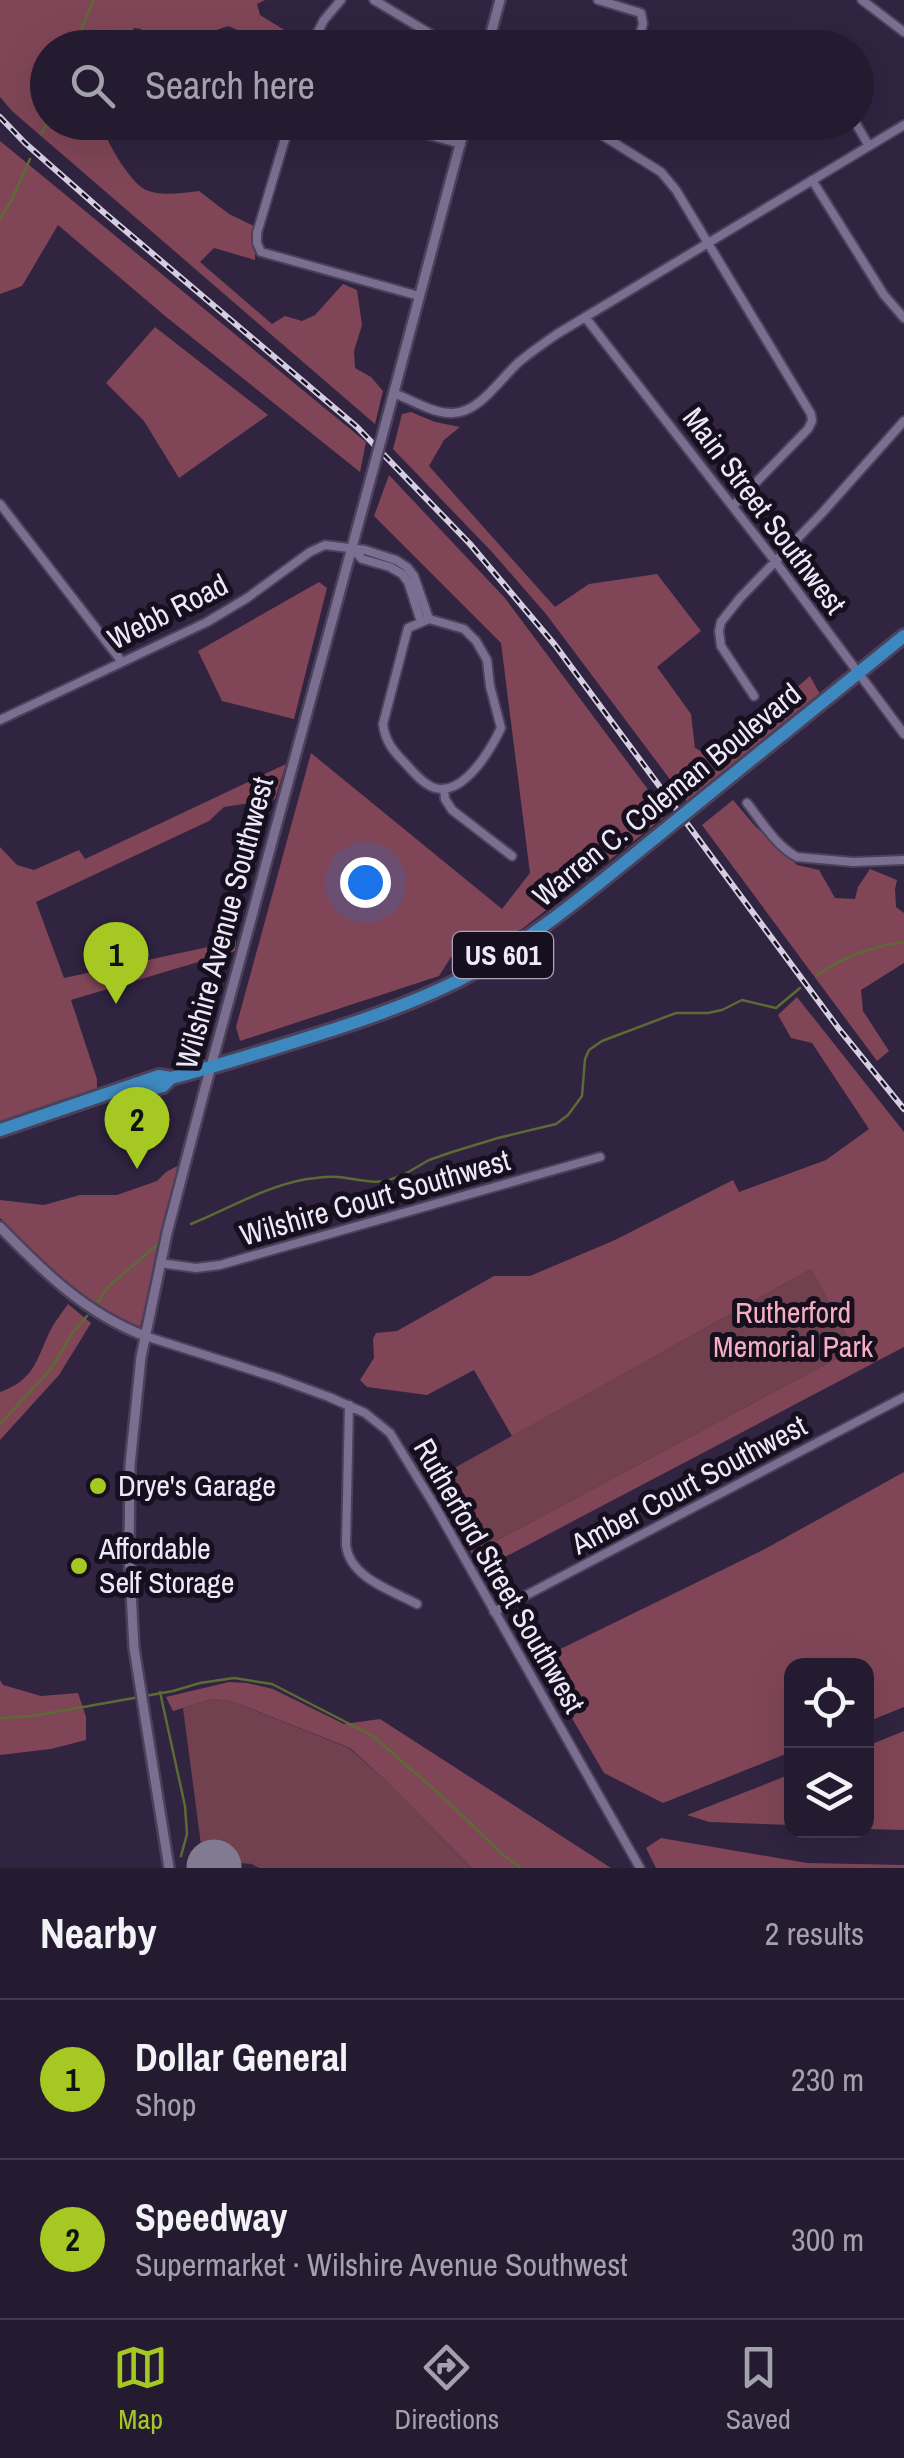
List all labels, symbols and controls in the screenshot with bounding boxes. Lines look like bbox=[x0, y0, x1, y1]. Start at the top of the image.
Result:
search box bbox=[30, 30, 874, 140]
icon: search bbox=[65, 58, 120, 113]
text: Search here bbox=[145, 60, 315, 111]
street label: Main Street Southwest bbox=[674, 399, 856, 622]
street label: Webb Road bbox=[101, 564, 234, 658]
street label: Warren C. Coleman Boulevard bbox=[524, 674, 809, 915]
street label: Wilshire Avenue Southwest bbox=[166, 772, 282, 1073]
your location bbox=[340, 857, 391, 908]
pin: 1 bbox=[84, 922, 148, 1004]
road number: US 601 bbox=[453, 932, 553, 978]
pin: 2 bbox=[104, 1086, 170, 1169]
street label: Wilshire Court Southwest bbox=[235, 1139, 514, 1255]
park label: Rutherford Memorial Park bbox=[713, 1292, 874, 1366]
street label: Amber Court Southwest bbox=[563, 1405, 813, 1564]
street label: Rutherford Street Southwest bbox=[405, 1431, 595, 1720]
place label: Drye's Garage bbox=[118, 1465, 276, 1505]
marker: Drye's Garage bbox=[87, 1475, 109, 1497]
place label: Affordable Self Storage bbox=[98, 1528, 234, 1602]
marker: Affordable Self Storage bbox=[68, 1555, 90, 1577]
map controls bbox=[784, 1658, 874, 1838]
button: locate bbox=[784, 1658, 874, 1748]
button: layers bbox=[784, 1748, 874, 1838]
text: Nearby bbox=[40, 1905, 157, 1961]
text: 2 results bbox=[765, 1912, 864, 1955]
text: Dollar General bbox=[135, 2032, 348, 2083]
text: 1 bbox=[65, 2058, 80, 2101]
text: 230 m bbox=[791, 2058, 864, 2101]
text: Shop bbox=[135, 2083, 196, 2126]
text: Speedway bbox=[135, 2192, 287, 2243]
text: 2 bbox=[65, 2218, 80, 2261]
text: 300 m bbox=[791, 2218, 864, 2261]
text: Supermarket · Wilshire Avenue Southwest bbox=[135, 2243, 628, 2286]
tab: Map bbox=[113, 2340, 168, 2438]
tab: Directions bbox=[395, 2340, 499, 2438]
tab: Saved bbox=[726, 2340, 791, 2438]

